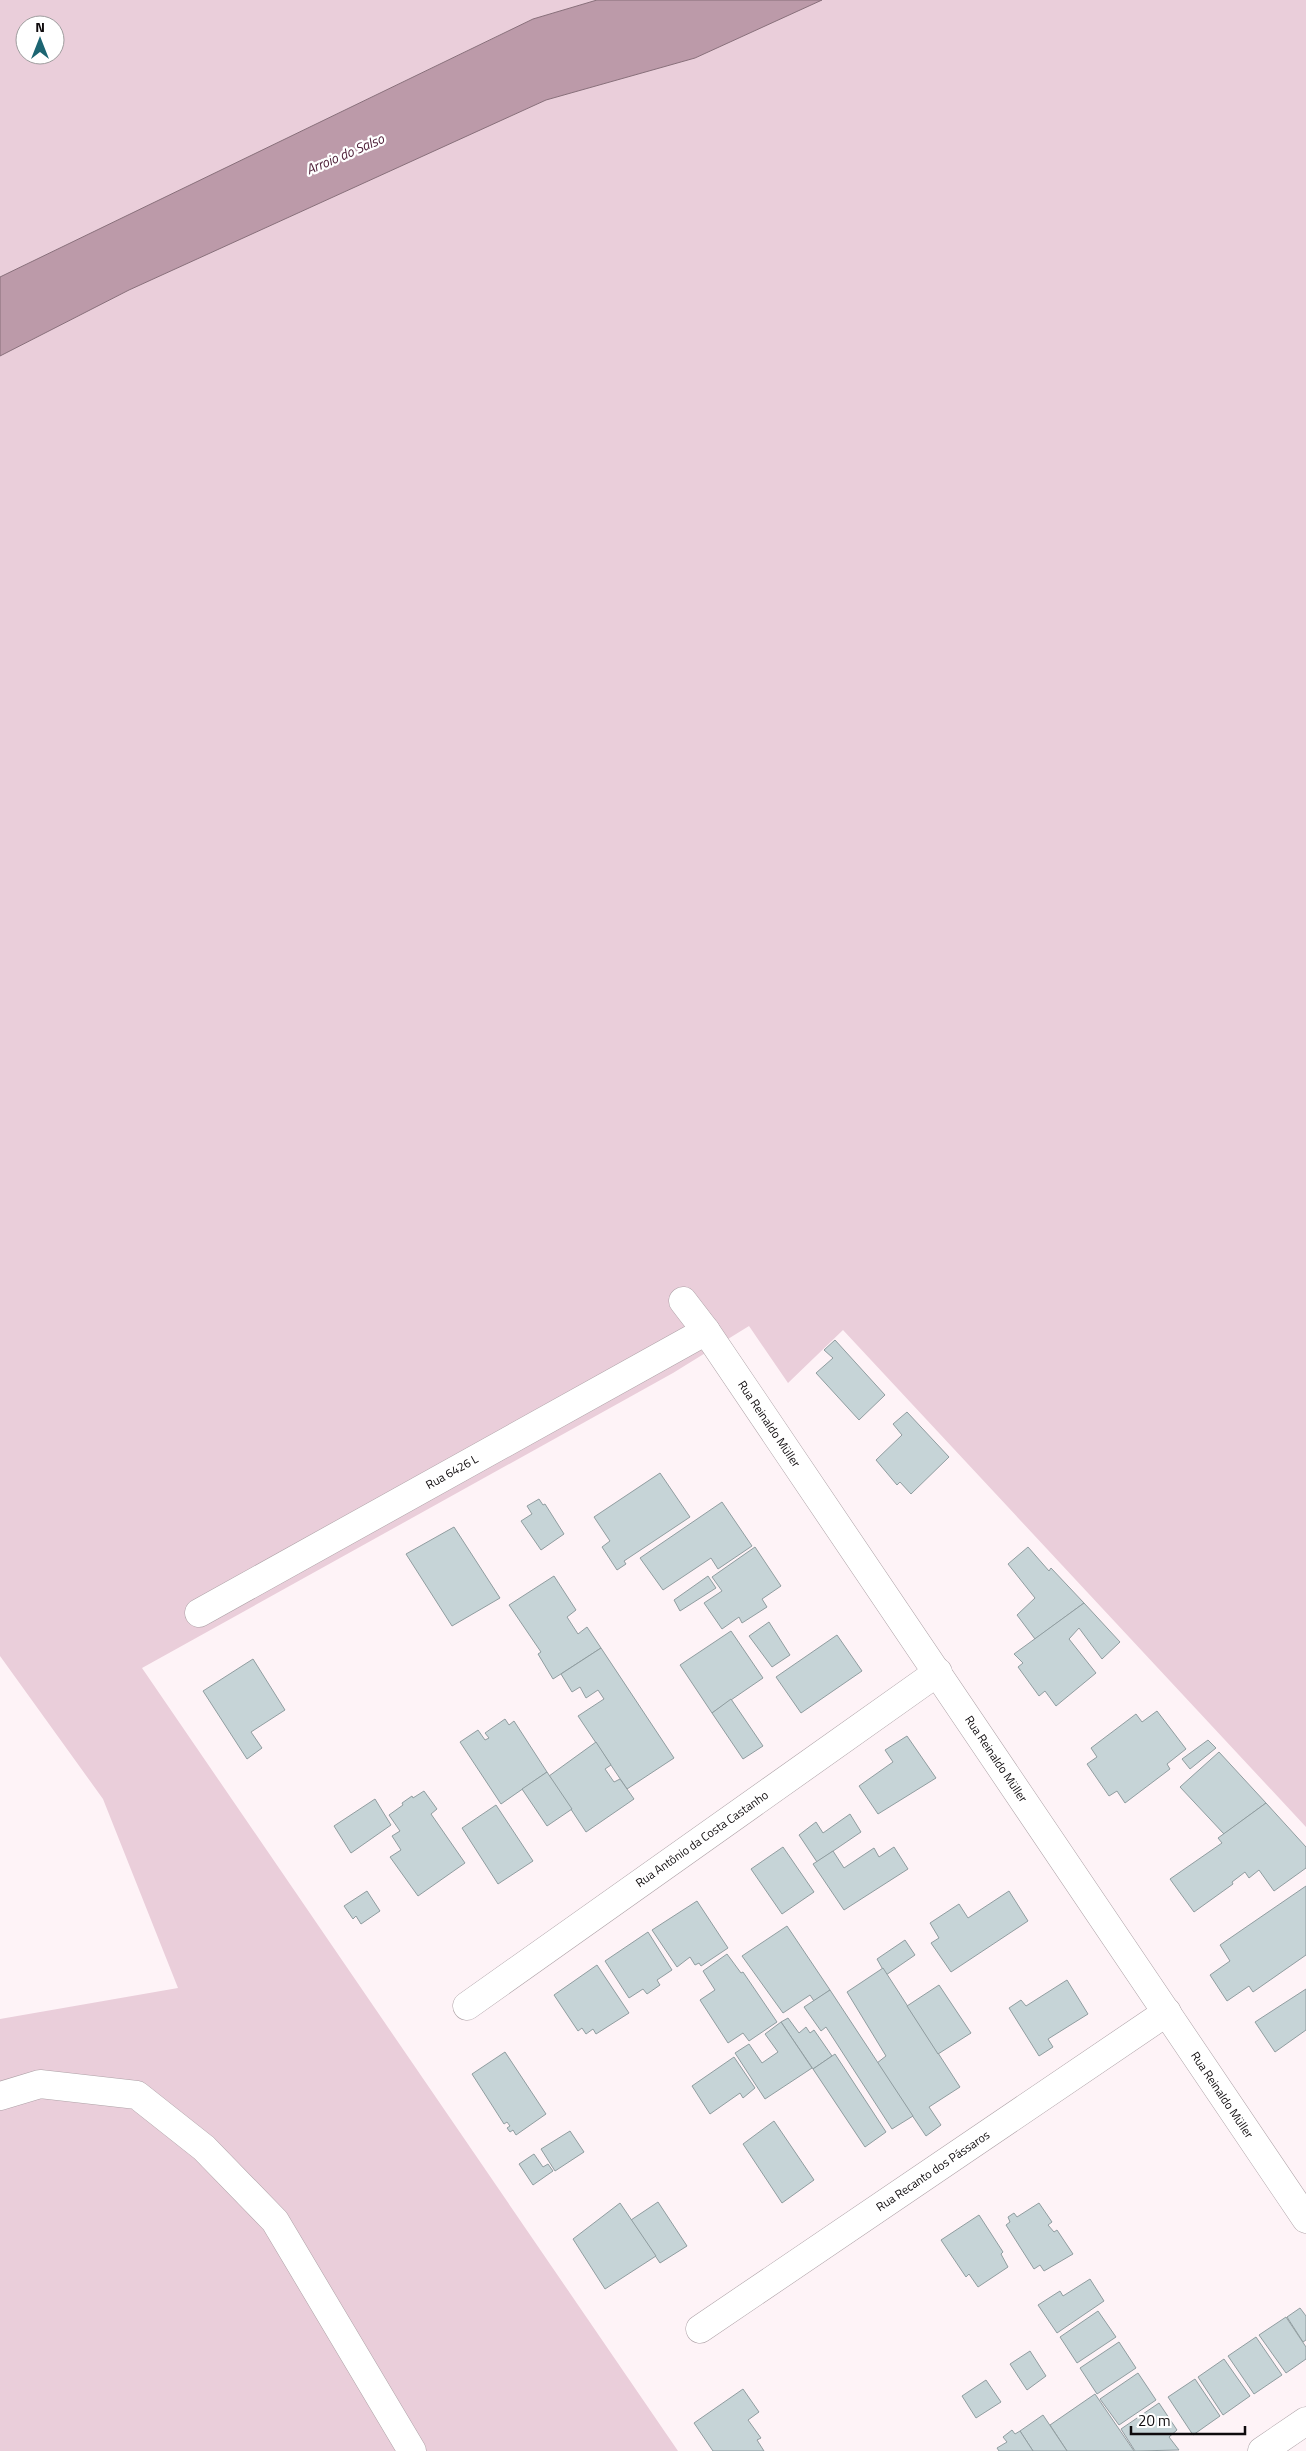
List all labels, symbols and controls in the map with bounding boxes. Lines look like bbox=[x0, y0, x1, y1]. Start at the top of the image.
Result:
north arrow bbox=[15, 15, 65, 65]
text: N bbox=[35, 16, 45, 37]
water label: Arroio do Salso bbox=[302, 127, 388, 179]
street label: Rua Reinaldo Müller bbox=[733, 1376, 806, 1471]
street label: Rua 6426 L bbox=[422, 1449, 482, 1494]
street label: Rua Reinaldo Müller bbox=[960, 1711, 1033, 1806]
street label: Rua Antônio da Costa Castanho bbox=[631, 1785, 772, 1892]
street label: Rua Reinaldo Müller bbox=[1186, 2047, 1259, 2142]
street label: Rua Recanto dos Pássaros bbox=[872, 2125, 994, 2216]
scale bar bbox=[1131, 2404, 1245, 2436]
text: 20 m bbox=[1138, 2409, 1171, 2432]

